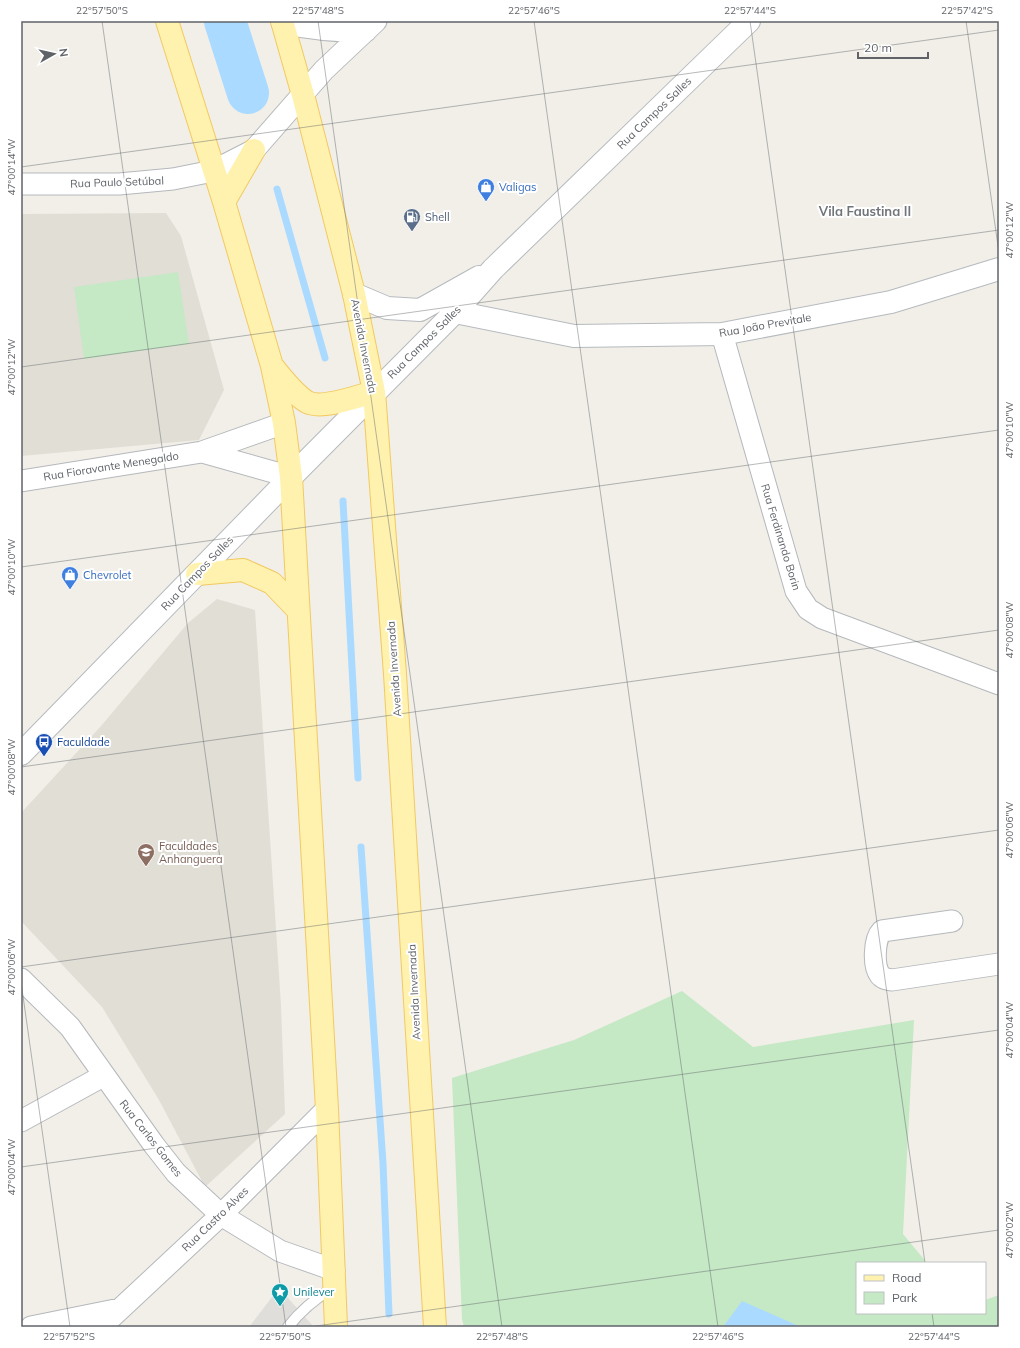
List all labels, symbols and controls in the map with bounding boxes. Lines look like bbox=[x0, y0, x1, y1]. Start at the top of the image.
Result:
text: 22°57'50"S bbox=[76, 4, 128, 17]
text: 22°57'48"S bbox=[292, 4, 344, 17]
text: 22°57'46"S bbox=[508, 4, 560, 17]
text: 22°57'44"S bbox=[724, 4, 776, 17]
text: 22°57'42"S bbox=[941, 4, 993, 17]
north arrow bbox=[34, 34, 74, 74]
scale bar bbox=[858, 34, 928, 60]
text: 20 m bbox=[864, 40, 892, 55]
text: N bbox=[56, 48, 71, 58]
street label: Rua Campos Salles bbox=[614, 74, 694, 152]
text: 47°00'14"W bbox=[5, 139, 18, 195]
street label: Rua Paulo Setúbal bbox=[70, 173, 164, 191]
shop icon: Valigas bbox=[476, 177, 496, 202]
place label: Valigas bbox=[499, 180, 537, 194]
text: 47°00'12"W bbox=[1003, 202, 1016, 258]
district label: Vila Faustina II bbox=[818, 203, 911, 219]
fuel station icon: Shell bbox=[402, 207, 422, 232]
place label: Shell bbox=[425, 210, 450, 224]
street label: Avenida Invernada bbox=[348, 298, 380, 394]
street label: Rua Campos Salles bbox=[384, 302, 464, 382]
street label: Rua João Previtale bbox=[718, 310, 812, 340]
text: 47°00'12"W bbox=[5, 339, 18, 395]
text: 47°00'10"W bbox=[1003, 402, 1016, 458]
street label: Rua Fioravante Menegaldo bbox=[42, 448, 180, 484]
street label: Rua Ferdinando Borin bbox=[758, 482, 804, 592]
street label: Rua Campos Salles bbox=[158, 533, 236, 613]
text: 47°00'10"W bbox=[5, 539, 18, 595]
shop icon: Chevrolet bbox=[60, 565, 80, 590]
place label: Chevrolet bbox=[83, 568, 132, 582]
text: 47°00'08"W bbox=[1003, 602, 1016, 658]
street label: Avenida Invernada bbox=[384, 621, 404, 717]
bus stop icon: Faculdade bbox=[34, 732, 54, 757]
place label: Faculdade bbox=[57, 735, 110, 749]
text: 47°00'08"W bbox=[5, 739, 18, 795]
text: 47°00'06"W bbox=[1003, 802, 1016, 858]
place label: Faculdades Anhanguera bbox=[159, 839, 223, 866]
school or university icon: Faculdades Anhanguera bbox=[136, 842, 156, 867]
text: 47°00'06"W bbox=[5, 939, 18, 995]
street label: Avenida Invernada bbox=[404, 944, 424, 1040]
text: 47°00'04"W bbox=[1003, 1002, 1016, 1058]
street label: Rua Carlos Gomes bbox=[117, 1097, 185, 1179]
text: 47°00'04"W bbox=[5, 1139, 18, 1195]
street label: Rua Castro Alves bbox=[179, 1184, 251, 1254]
text: 47°00'02"W bbox=[1003, 1202, 1016, 1258]
legend bbox=[856, 1262, 986, 1314]
text: Road bbox=[892, 1270, 921, 1285]
place icon: Unilever bbox=[270, 1282, 290, 1307]
place label: Unilever bbox=[293, 1285, 334, 1299]
text: Park bbox=[892, 1290, 918, 1305]
text: 22°57'52"S bbox=[43, 1330, 95, 1343]
text: 22°57'50"S bbox=[259, 1330, 311, 1343]
text: 22°57'48"S bbox=[476, 1330, 528, 1343]
text: 22°57'46"S bbox=[692, 1330, 744, 1343]
text: 22°57'44"S bbox=[908, 1330, 960, 1343]

